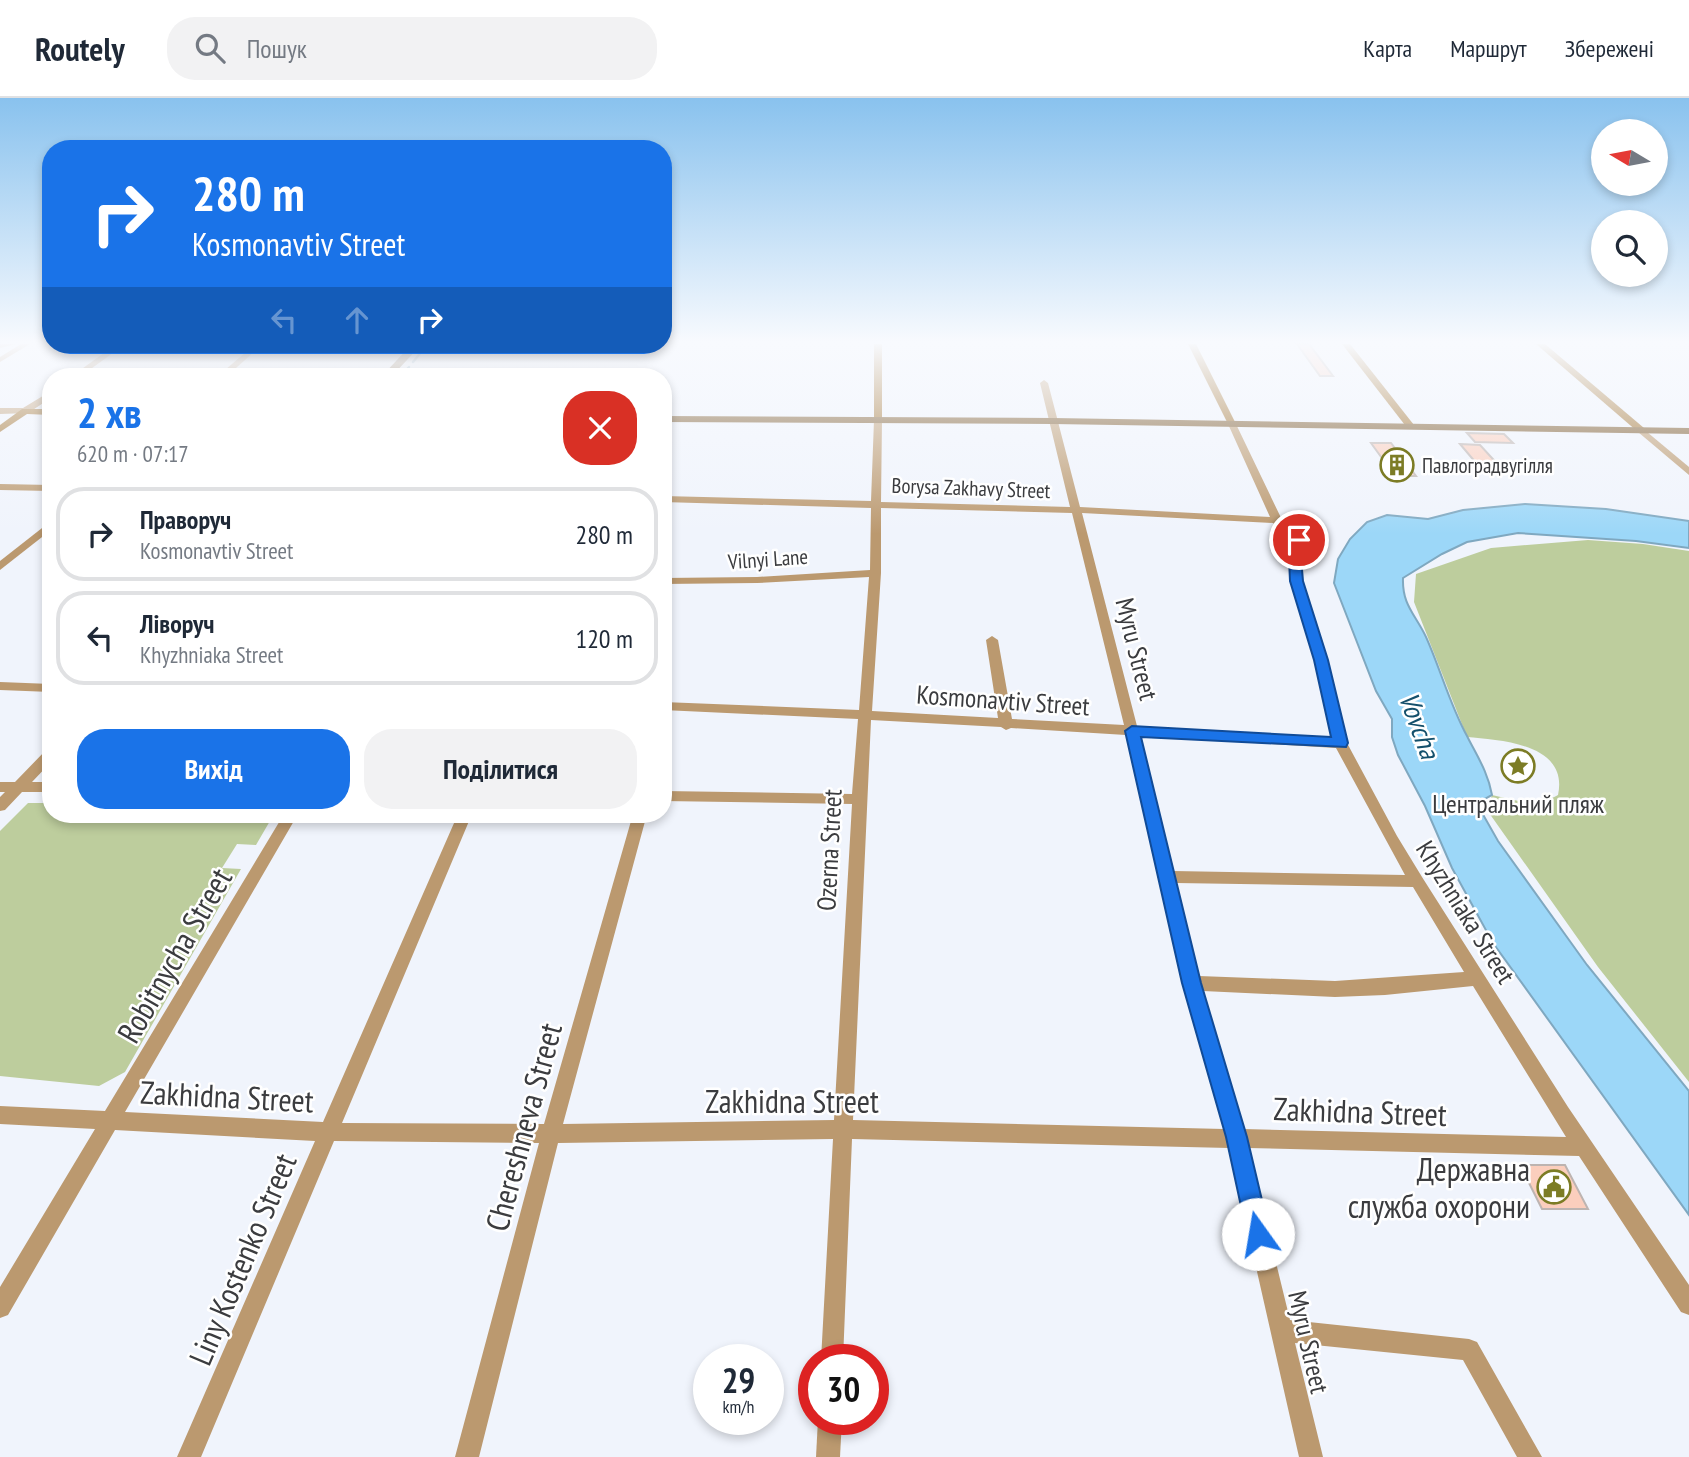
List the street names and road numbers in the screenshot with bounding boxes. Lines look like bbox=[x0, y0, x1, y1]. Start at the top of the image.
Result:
street label: Borysa Zakhavy Street bbox=[891, 472, 1051, 504]
street label: Vilnyi Lane bbox=[726, 543, 809, 575]
street label: Myru Street bbox=[1108, 595, 1166, 703]
street label: Kosmonavtiv Street bbox=[915, 677, 1091, 723]
street label: Ozerna Street bbox=[809, 788, 849, 912]
street label: Khyzhniaka Street bbox=[1409, 835, 1523, 989]
street label: Robitnycha Street bbox=[107, 860, 241, 1050]
street label: Chereshneva Street bbox=[475, 1018, 571, 1236]
street label: Zakhidna Street bbox=[139, 1070, 315, 1122]
street label: Zakhidna Street bbox=[705, 1080, 879, 1122]
street label: Zakhidna Street bbox=[1273, 1087, 1448, 1135]
street label: Liny Kostenko Street bbox=[178, 1147, 306, 1371]
street label: Myru Street bbox=[1281, 1288, 1337, 1396]

